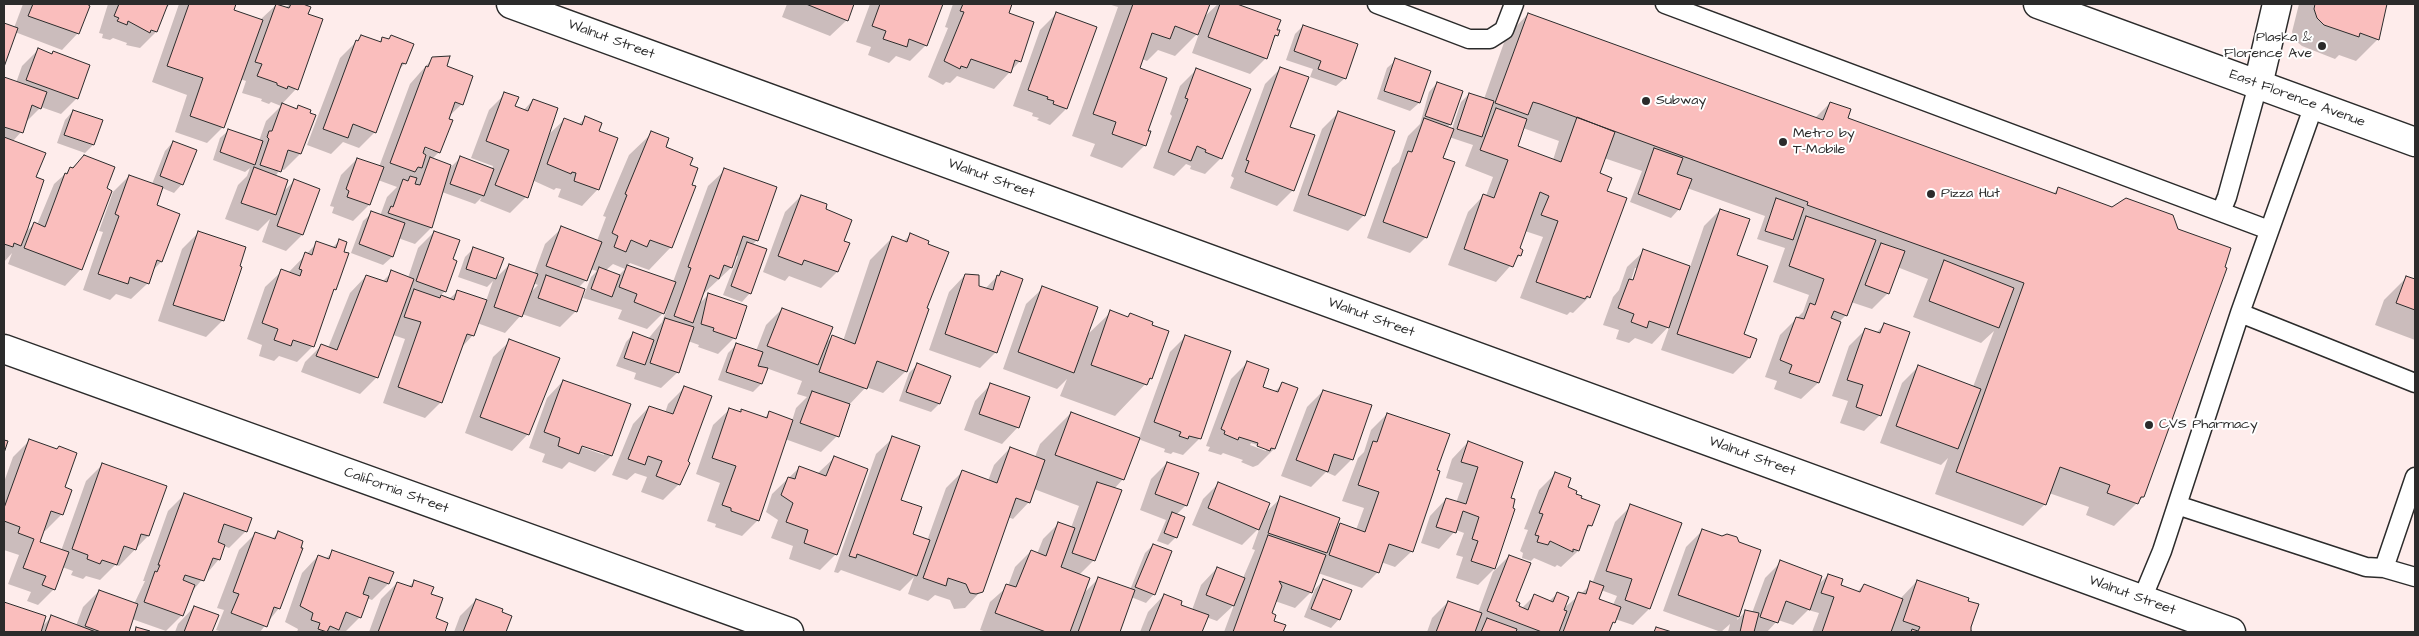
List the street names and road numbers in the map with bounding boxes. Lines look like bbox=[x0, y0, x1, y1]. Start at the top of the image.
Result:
street label: Walnut Street bbox=[565, 17, 657, 63]
street label: East Florence Avenue bbox=[2227, 67, 2367, 131]
street label: Walnut Street bbox=[945, 156, 1037, 202]
street label: Walnut Street bbox=[1325, 295, 1417, 341]
street label: Walnut Street bbox=[1706, 434, 1798, 480]
street label: California Street bbox=[341, 464, 451, 518]
street label: Walnut Street bbox=[2086, 573, 2178, 619]

